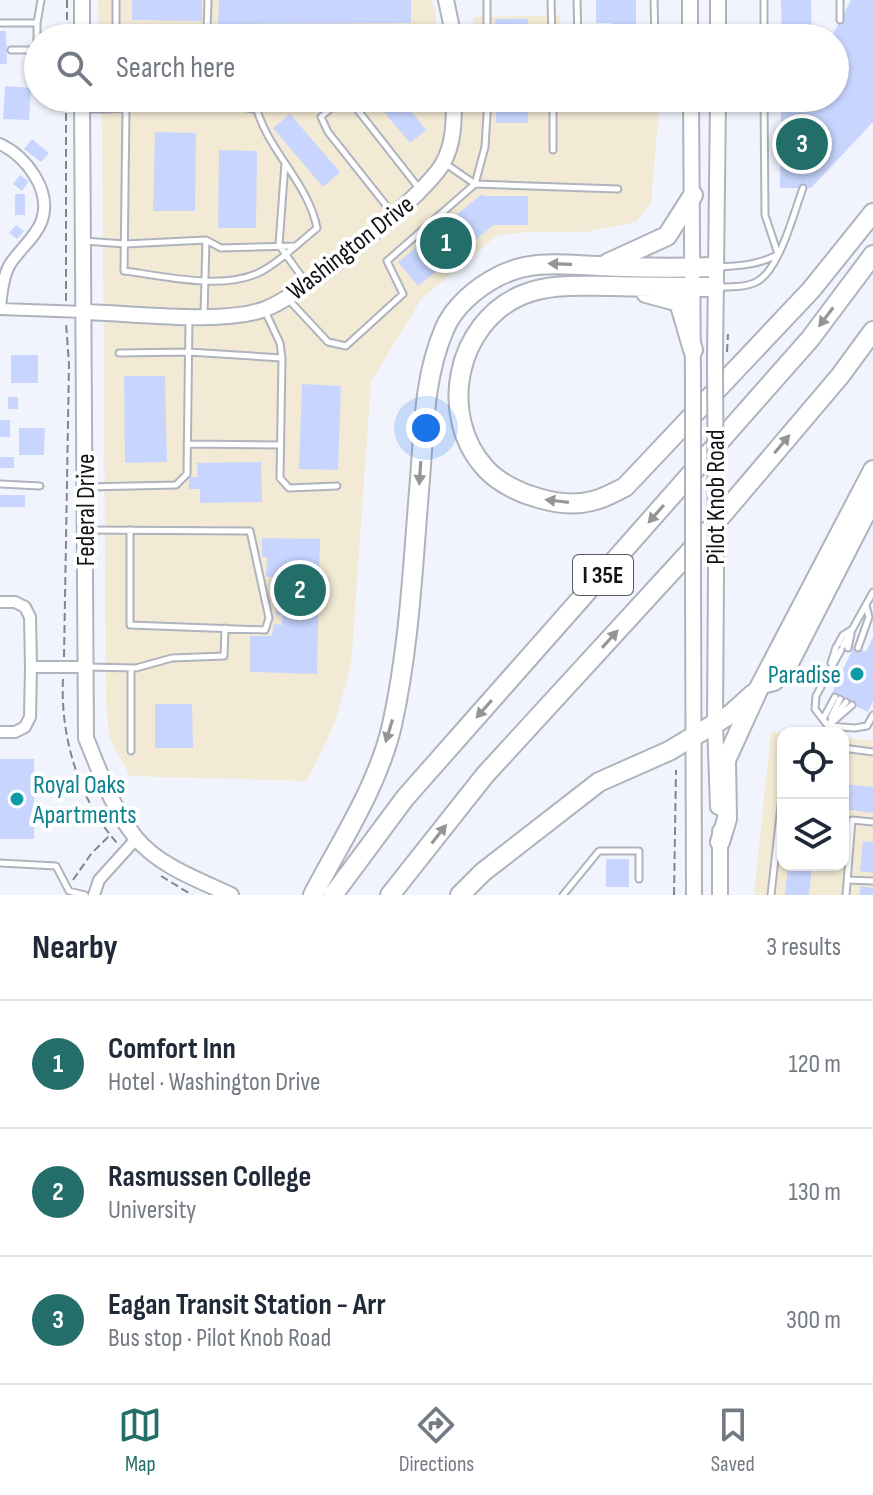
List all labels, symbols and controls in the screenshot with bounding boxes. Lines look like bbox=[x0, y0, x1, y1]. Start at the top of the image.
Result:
search box bbox=[24, 24, 849, 112]
icon: search bbox=[52, 46, 96, 90]
text: Search here bbox=[116, 50, 235, 86]
pin: 3 bbox=[776, 114, 828, 174]
street label: Washington Drive bbox=[281, 189, 420, 307]
pin: 1 bbox=[420, 213, 472, 273]
one-way arrow bbox=[547, 257, 572, 270]
one-way arrow bbox=[819, 307, 835, 328]
your location bbox=[406, 408, 446, 448]
street label: Pilot Knob Road bbox=[701, 429, 732, 565]
one-way arrow bbox=[773, 434, 790, 454]
street label: Federal Drive bbox=[71, 454, 102, 566]
one-way arrow bbox=[413, 461, 426, 486]
one-way arrow bbox=[544, 495, 569, 508]
one-way arrow bbox=[648, 503, 665, 523]
road number: I 35E bbox=[573, 555, 633, 595]
pin: 2 bbox=[274, 560, 326, 620]
one-way arrow bbox=[601, 629, 619, 648]
place label: Paradise bbox=[768, 660, 841, 691]
marker: Paradise bbox=[848, 665, 866, 683]
one-way arrow bbox=[476, 699, 494, 718]
one-way arrow bbox=[382, 719, 395, 743]
map controls bbox=[777, 727, 849, 871]
button: locate bbox=[777, 727, 849, 799]
place label: Royal Oaks Apartments bbox=[32, 770, 137, 831]
marker: Royal Oaks Apartments bbox=[8, 790, 26, 808]
button: layers bbox=[777, 799, 849, 871]
one-way arrow bbox=[430, 824, 446, 844]
text: Nearby bbox=[32, 927, 118, 968]
text: 3 results bbox=[766, 932, 841, 963]
text: Comfort Inn bbox=[108, 1031, 236, 1067]
text: 1 bbox=[53, 1049, 63, 1080]
text: 120 m bbox=[788, 1049, 841, 1080]
text: Hotel · Washington Drive bbox=[108, 1067, 321, 1098]
text: Rasmussen College bbox=[108, 1159, 311, 1195]
text: 2 bbox=[52, 1177, 64, 1208]
text: 130 m bbox=[789, 1177, 841, 1208]
text: University bbox=[108, 1195, 196, 1226]
text: Eagan Transit Station - Arr bbox=[108, 1287, 386, 1323]
text: 3 bbox=[52, 1305, 64, 1336]
text: 300 m bbox=[786, 1305, 841, 1336]
text: Bus stop · Pilot Knob Road bbox=[108, 1323, 331, 1354]
tab: Map bbox=[118, 1403, 162, 1478]
tab: Directions bbox=[399, 1403, 474, 1478]
tab: Saved bbox=[711, 1403, 755, 1478]

